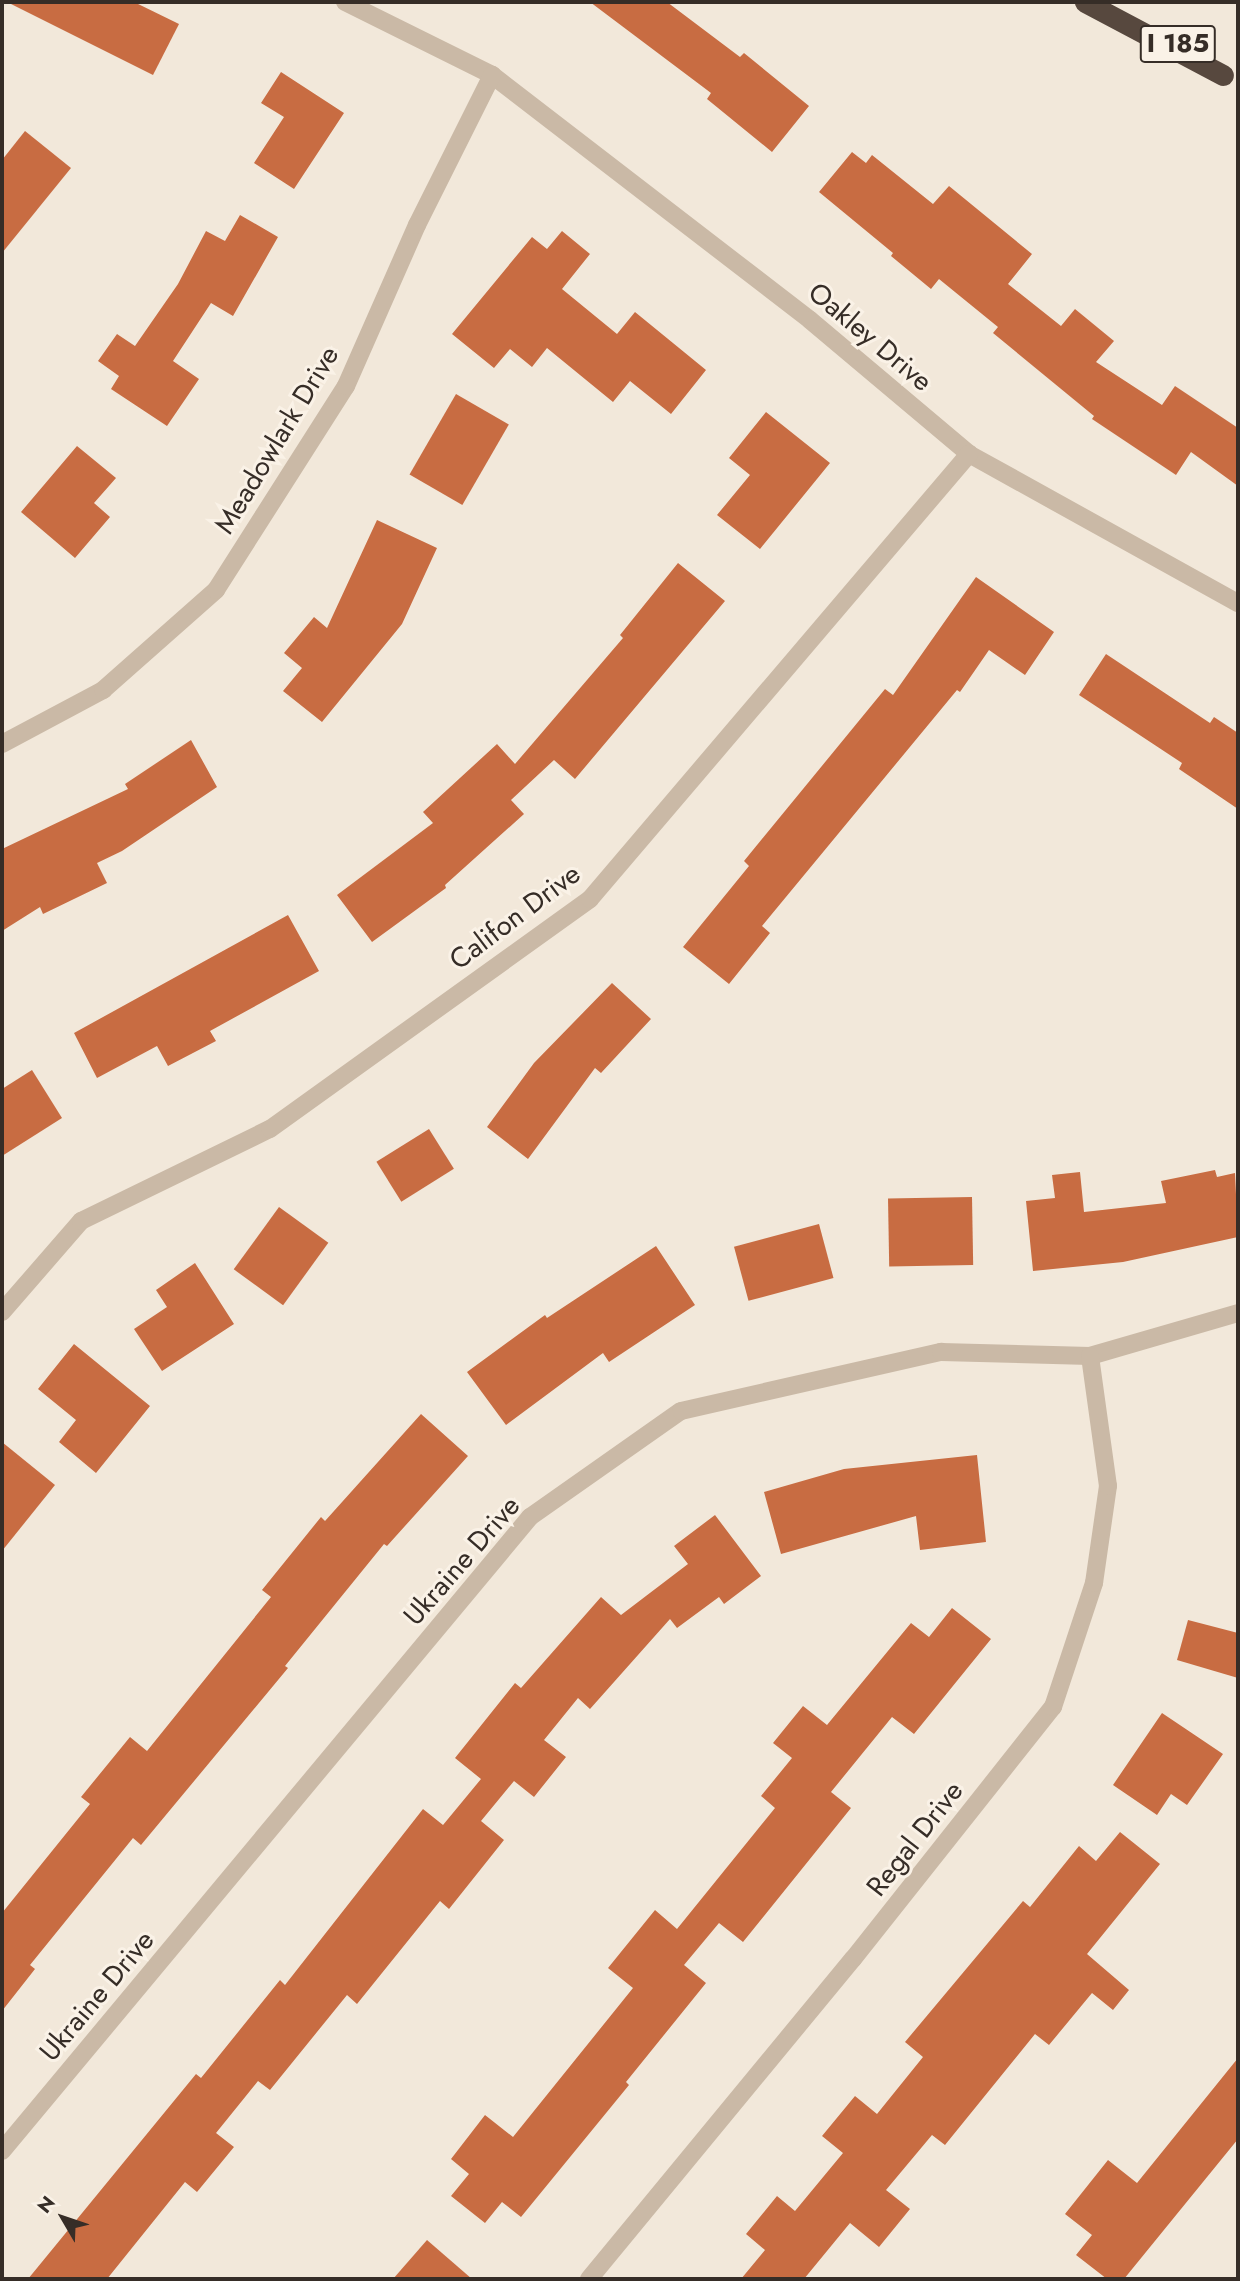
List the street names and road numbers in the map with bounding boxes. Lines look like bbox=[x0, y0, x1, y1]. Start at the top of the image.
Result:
road number: I 185 bbox=[1140, 22, 1216, 66]
street label: Oakley Drive bbox=[801, 275, 939, 399]
street label: Meadowlark Drive bbox=[208, 340, 346, 540]
street label: Califon Drive bbox=[443, 857, 587, 977]
street label: Ukraine Drive bbox=[397, 1490, 527, 1632]
street label: Regal Drive bbox=[860, 1775, 970, 1903]
street label: Ukraine Drive bbox=[33, 1924, 161, 2068]

